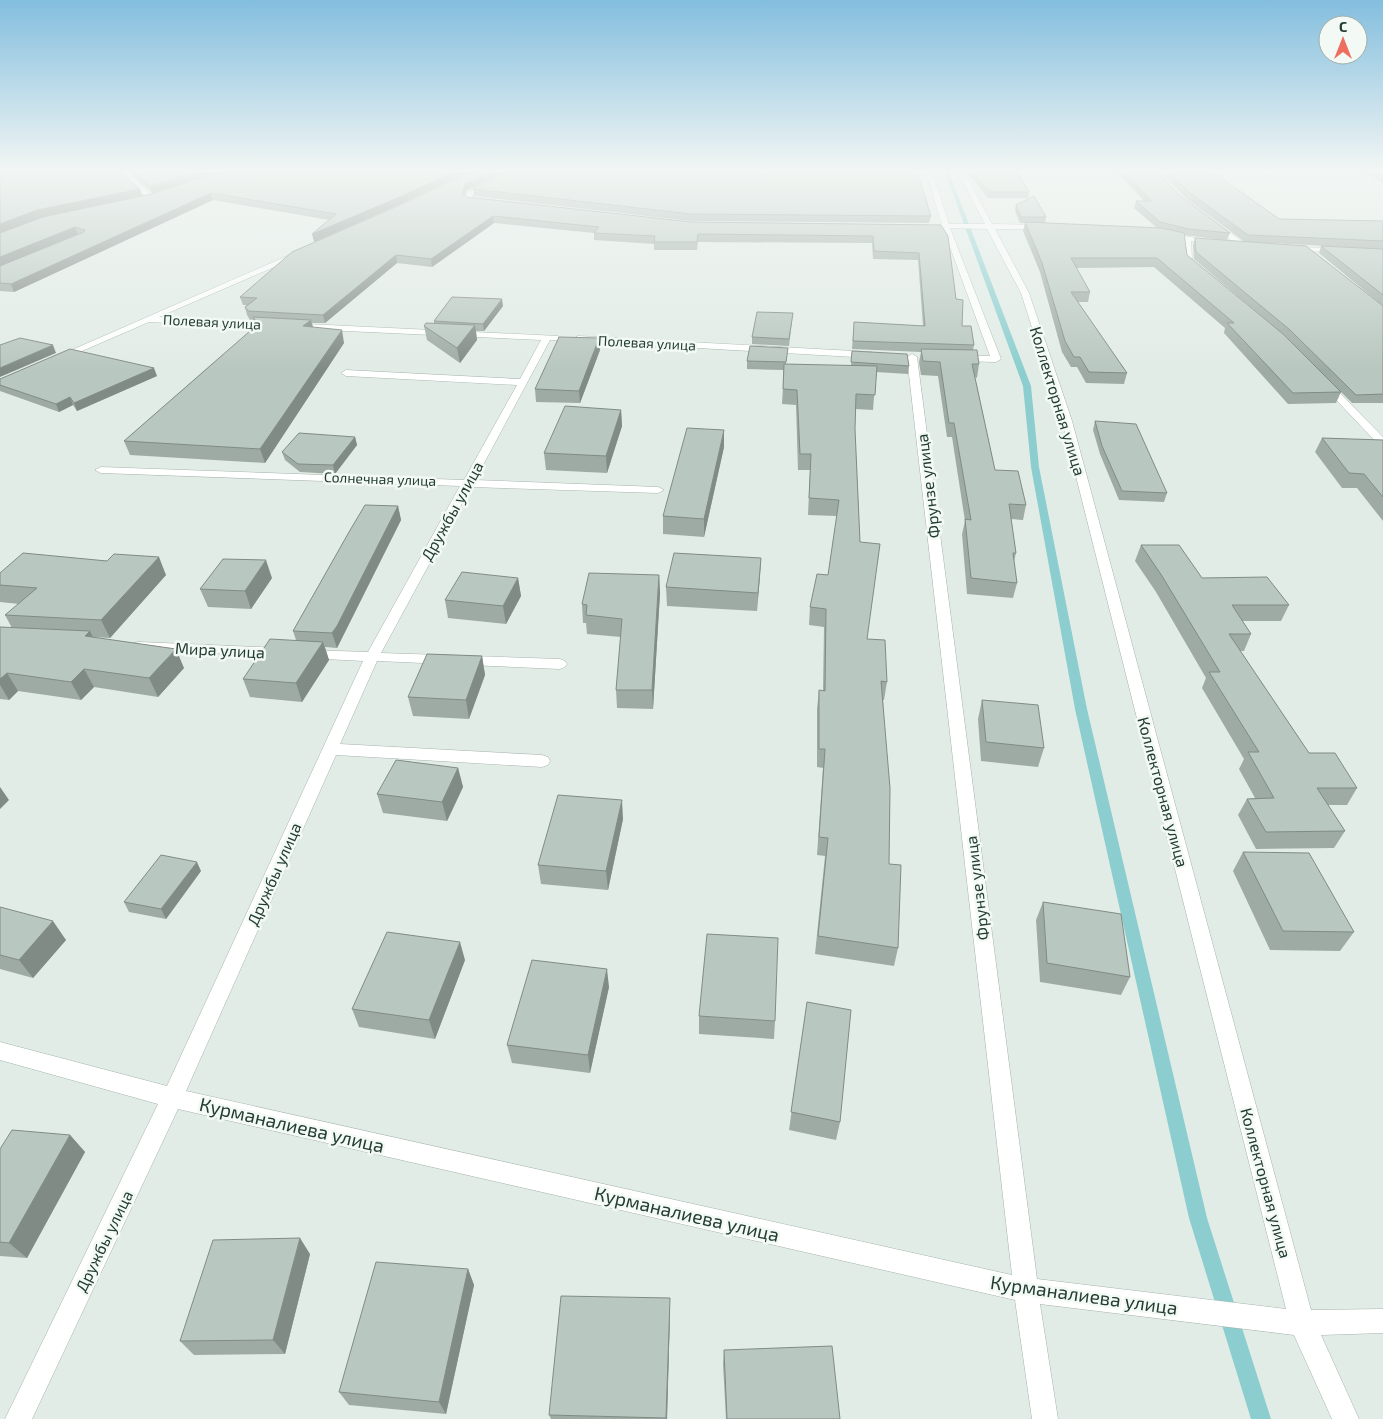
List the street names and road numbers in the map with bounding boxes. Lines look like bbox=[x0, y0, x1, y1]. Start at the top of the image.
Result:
street label: Полевая улица bbox=[163, 310, 261, 333]
street label: Коллекторная улица bbox=[1026, 324, 1090, 478]
street label: Полевая улица bbox=[598, 331, 696, 354]
street label: Фрунзе улица bbox=[912, 433, 944, 539]
street label: Дружбы улица bbox=[416, 458, 488, 564]
street label: Солнечная улица bbox=[324, 468, 437, 489]
street label: Мира улица bbox=[175, 638, 265, 662]
street label: Коллекторная улица bbox=[1133, 715, 1193, 869]
street label: Дружбы улица bbox=[242, 819, 306, 929]
street label: Фрунзе улица bbox=[961, 835, 993, 941]
street label: Курманалиева улица bbox=[197, 1092, 387, 1158]
street label: Коллекторная улица bbox=[1236, 1106, 1296, 1260]
street label: Курманалиева улица bbox=[592, 1181, 782, 1247]
street label: Дружбы улица bbox=[71, 1187, 137, 1295]
street label: Курманалиева улица bbox=[989, 1270, 1179, 1320]

